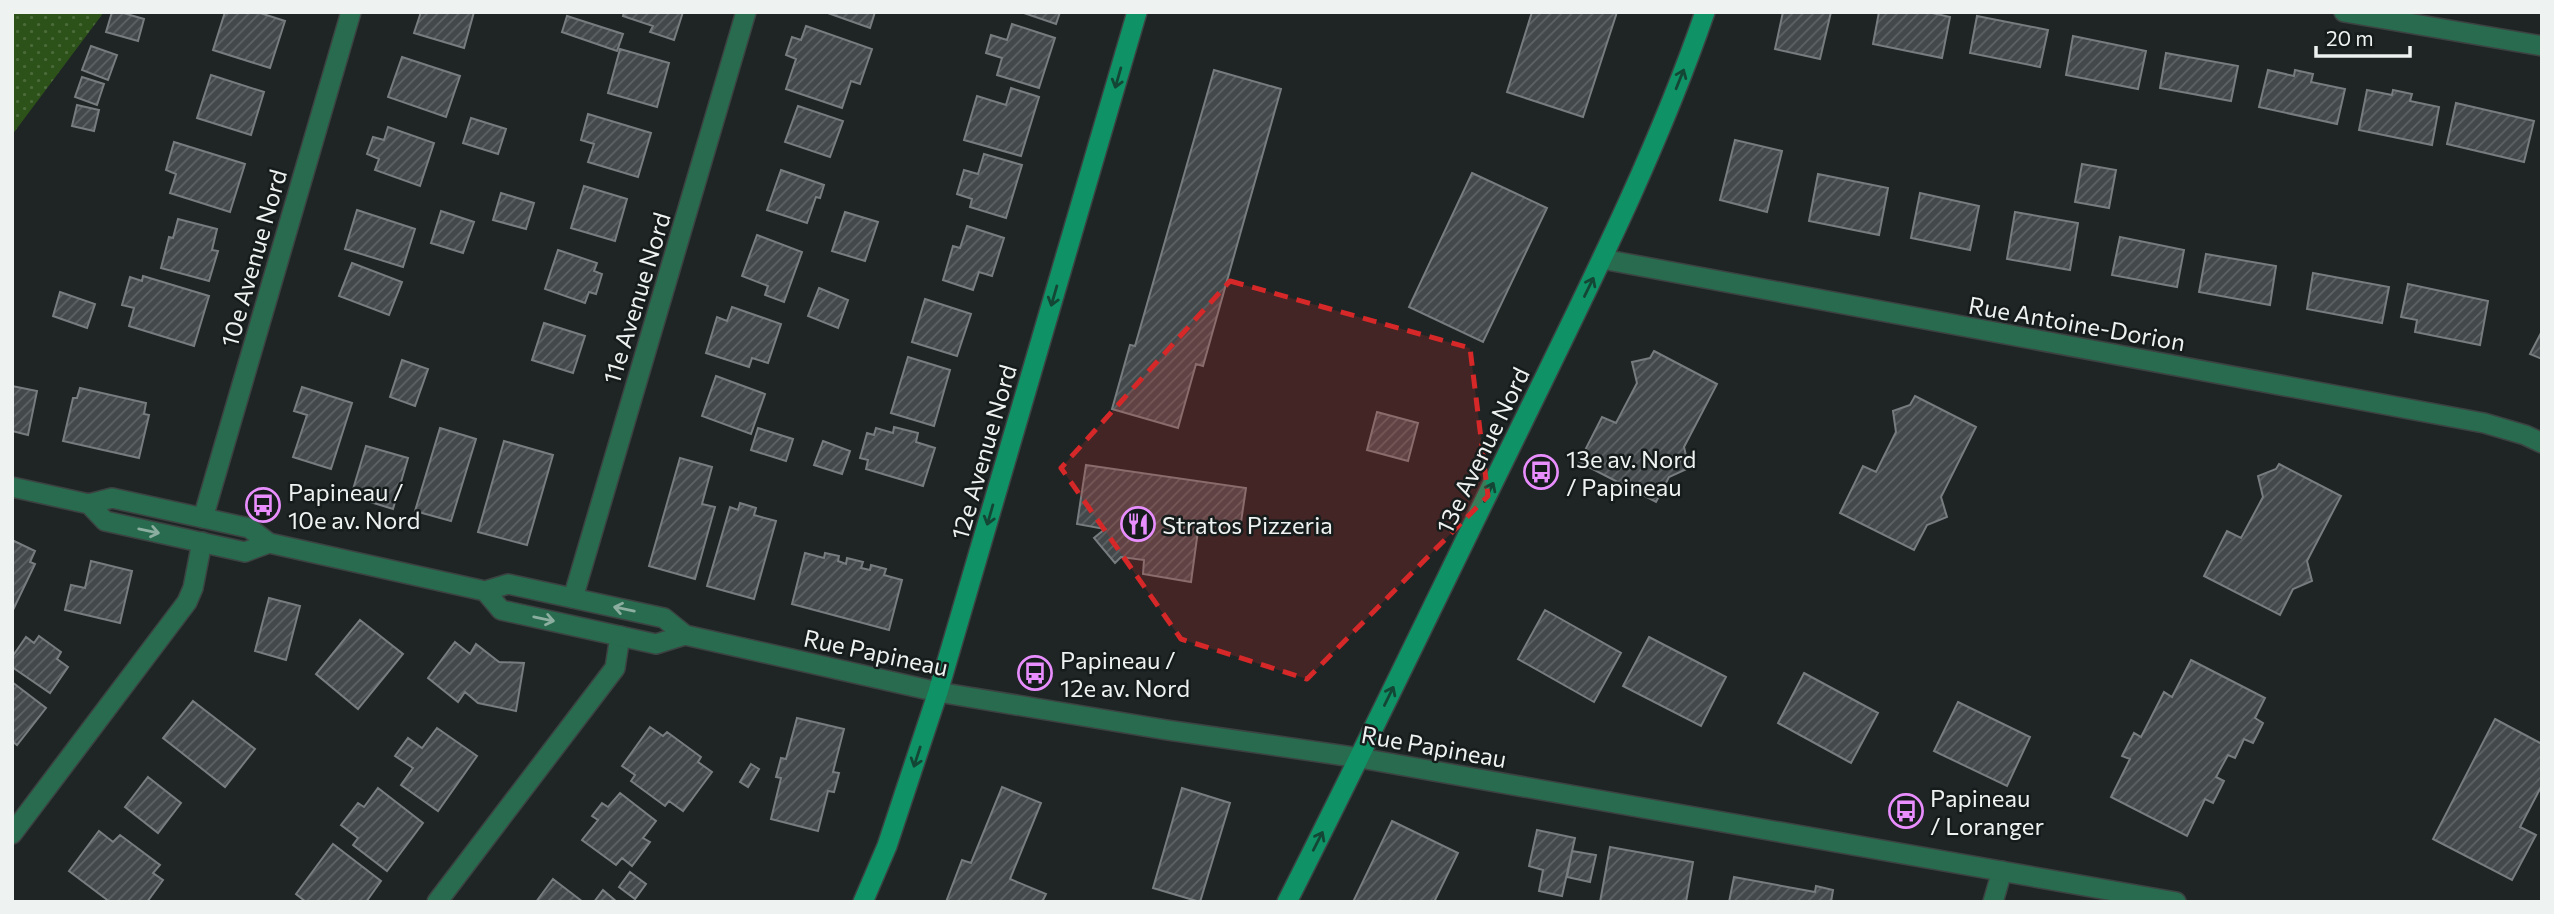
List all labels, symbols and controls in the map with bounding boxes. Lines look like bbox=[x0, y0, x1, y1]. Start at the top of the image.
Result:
scale bar bbox=[2316, 14, 2410, 58]
text: 20 m bbox=[2326, 25, 2374, 50]
one-way arrow bbox=[1110, 67, 1123, 89]
one-way arrow bbox=[1675, 69, 1688, 91]
street label: 10e Avenue Nord bbox=[214, 166, 292, 350]
street label: 11e Avenue Nord bbox=[596, 209, 676, 387]
one-way arrow bbox=[1582, 277, 1596, 298]
one-way arrow bbox=[1046, 285, 1059, 307]
street label: Rue Antoine-Dorion bbox=[1966, 290, 2188, 356]
street label: 12e Avenue Nord bbox=[944, 361, 1022, 543]
street label: 13e Avenue Nord bbox=[1429, 362, 1535, 538]
place label: 13e av. Nord / Papineau bbox=[1566, 444, 1696, 501]
bus stop icon: 13e av. Nord / Papineau bbox=[1522, 453, 1560, 491]
place label: Papineau / 10e av. Nord bbox=[288, 477, 420, 534]
one-way arrow bbox=[1482, 482, 1496, 503]
bus stop icon: Papineau / 10e av. Nord bbox=[244, 486, 282, 524]
one-way arrow bbox=[983, 503, 996, 525]
restaurant icon: Stratos Pizzeria bbox=[1119, 505, 1157, 543]
place label: Stratos Pizzeria bbox=[1162, 510, 1333, 539]
one-way arrow bbox=[137, 524, 160, 538]
one-way arrow bbox=[613, 602, 635, 615]
one-way arrow bbox=[532, 613, 555, 626]
street label: Rue Papineau bbox=[801, 623, 951, 681]
place label: Papineau / 12e av. Nord bbox=[1060, 645, 1190, 702]
bus stop icon: Papineau / 12e av. Nord bbox=[1016, 654, 1054, 692]
one-way arrow bbox=[1383, 686, 1396, 707]
street label: Rue Papineau bbox=[1359, 719, 1509, 773]
one-way arrow bbox=[909, 745, 922, 767]
place label: Papineau / Loranger bbox=[1930, 783, 2044, 840]
bus stop icon: Papineau / Loranger bbox=[1887, 792, 1925, 830]
one-way arrow bbox=[1311, 831, 1325, 852]

